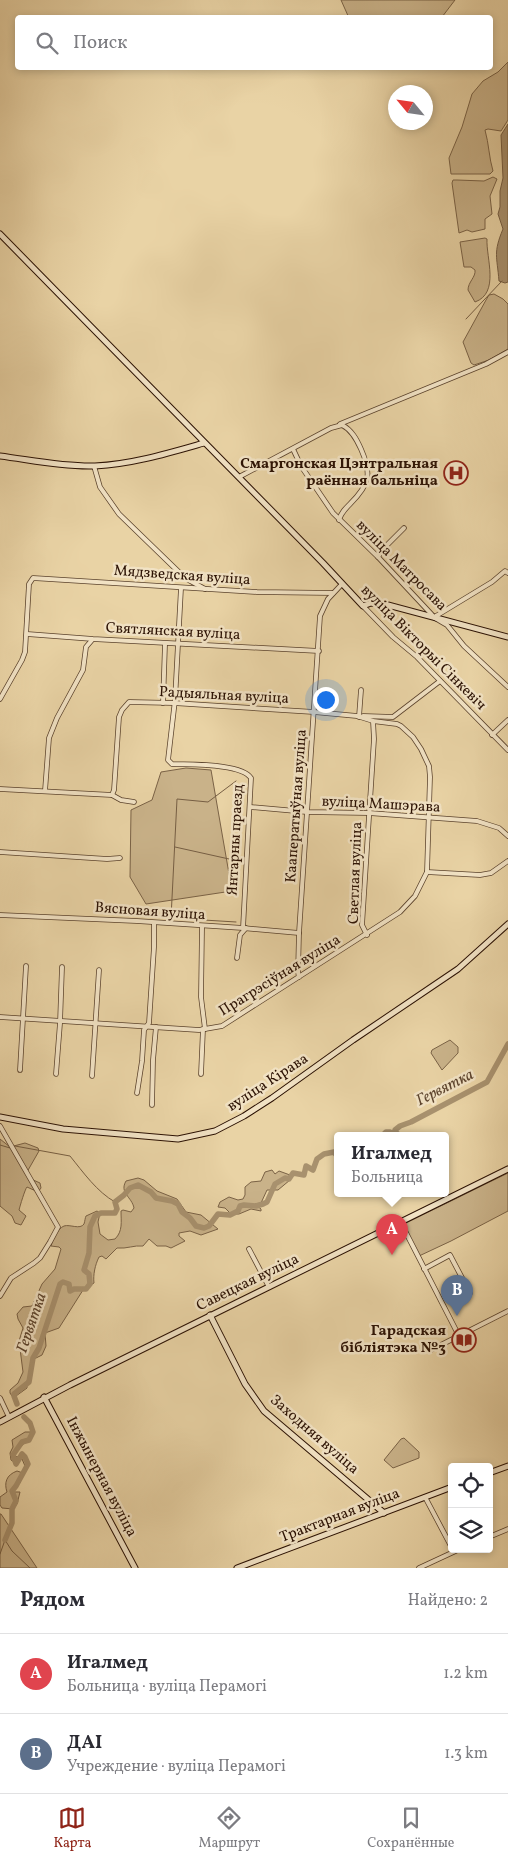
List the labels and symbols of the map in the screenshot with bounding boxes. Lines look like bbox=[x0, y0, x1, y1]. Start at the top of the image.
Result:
north arrow bbox=[388, 85, 433, 130]
place label: Смаргонская Цэнтральная раённая бальніца bbox=[240, 454, 438, 492]
hospital icon: Смаргонская Цэнтральная раённая бальніца bbox=[443, 460, 469, 486]
street label: вуліца Матросава bbox=[351, 516, 451, 616]
street label: Мядзведская вуліца bbox=[113, 561, 251, 591]
street label: вуліца Вікторыі Сінкевіч bbox=[356, 581, 490, 715]
street label: Святлянская вуліца bbox=[105, 618, 241, 646]
street label: Радыяльная вуліца bbox=[158, 682, 290, 710]
your location bbox=[313, 687, 339, 713]
street label: Кааператыўная вуліца bbox=[281, 728, 313, 884]
street label: Янтарны праезд bbox=[223, 783, 249, 896]
street label: вуліца Машэрава bbox=[321, 791, 441, 819]
street label: Светлая вуліца bbox=[344, 821, 368, 925]
street label: Вясновая вуліца bbox=[94, 898, 206, 926]
street label: Прагрэсіўная вуліца bbox=[215, 930, 345, 1022]
street label: вуліца Кірава bbox=[223, 1049, 313, 1117]
water label: Гервятка bbox=[412, 1064, 478, 1112]
pin: A bbox=[376, 1214, 408, 1255]
street label: Савецкая вуліца bbox=[193, 1249, 303, 1317]
pin: B bbox=[441, 1275, 473, 1316]
water label: Гервятка bbox=[11, 1290, 53, 1356]
place label: Гарадская бібліятэка №3 bbox=[341, 1321, 446, 1359]
library icon: Гарадская бібліятэка №3 bbox=[451, 1327, 477, 1353]
street label: Заходняя вуліца bbox=[265, 1390, 363, 1480]
street label: Інжынерная вуліца bbox=[60, 1413, 142, 1541]
street label: Трактарная вуліца bbox=[277, 1483, 403, 1549]

